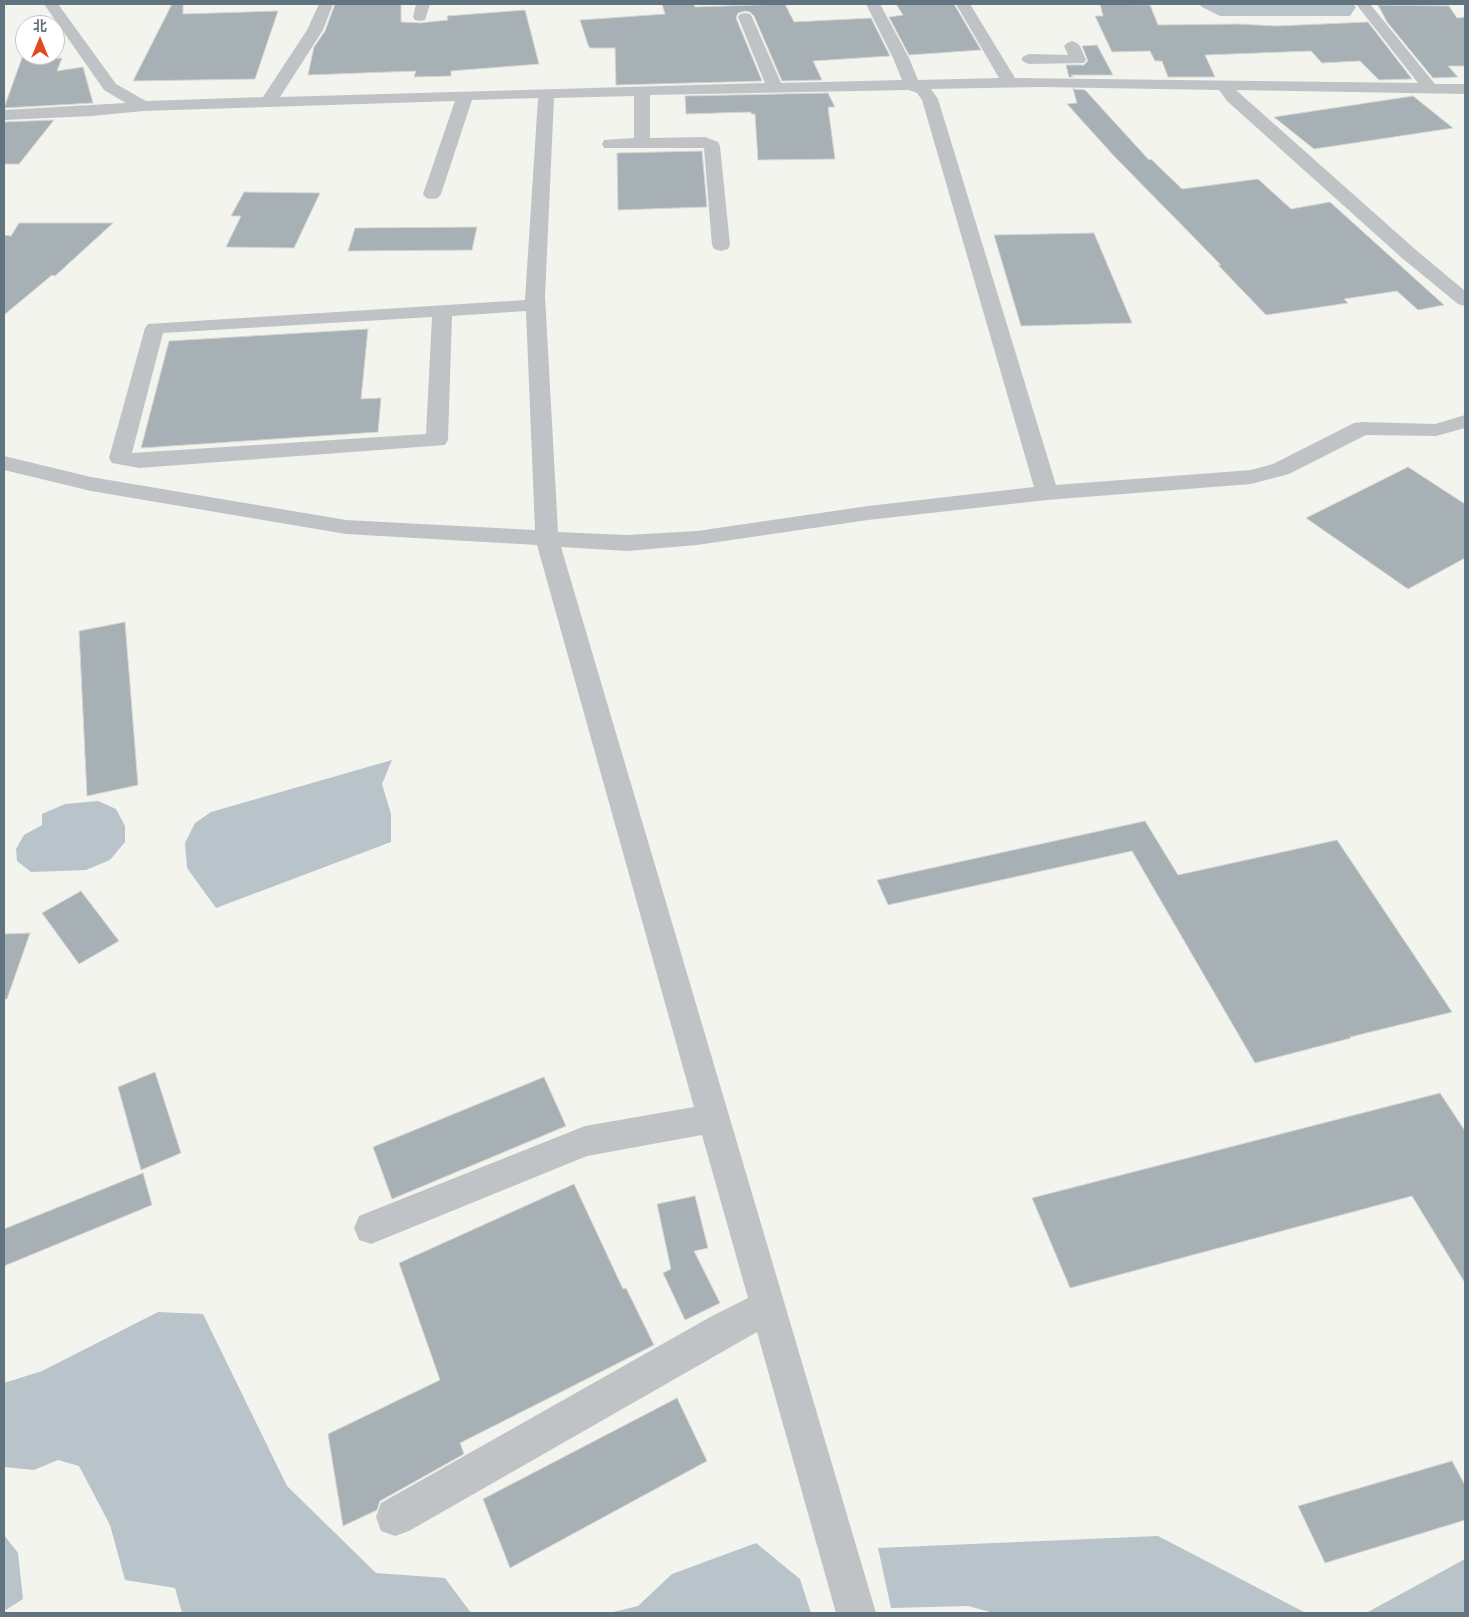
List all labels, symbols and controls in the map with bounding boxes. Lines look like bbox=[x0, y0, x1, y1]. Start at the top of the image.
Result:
north arrow bbox=[15, 15, 65, 65]
text: 北 bbox=[33, 17, 47, 35]

